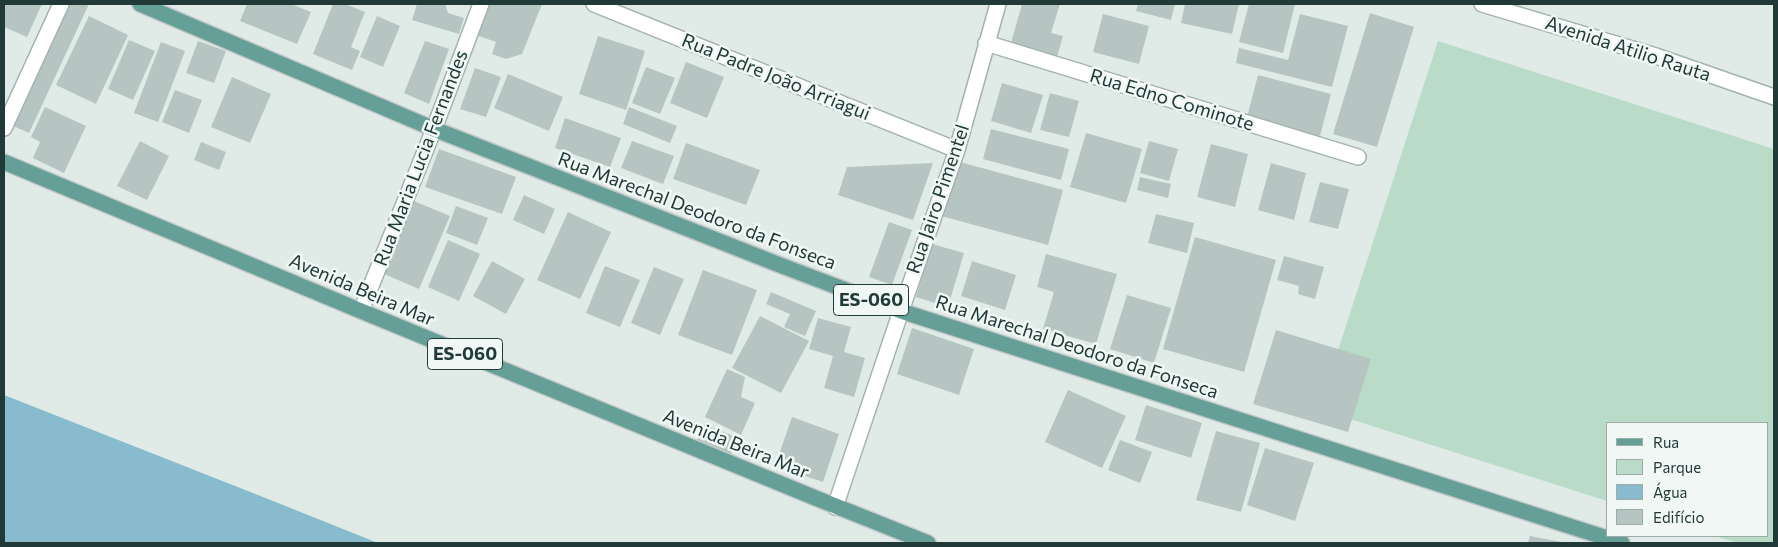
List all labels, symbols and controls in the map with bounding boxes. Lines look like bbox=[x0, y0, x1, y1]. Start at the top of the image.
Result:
street label: Avenida Atilio Rauta bbox=[1542, 11, 1714, 87]
street label: Rua Padre João Arriagui bbox=[678, 29, 874, 125]
street label: Rua Maria Lucia Fernandes bbox=[369, 47, 473, 269]
street label: Rua Edno Cominote bbox=[1087, 64, 1257, 136]
street label: Rua Jairo Pimentel bbox=[902, 121, 974, 277]
street label: Rua Marechal Deodoro da Fonseca bbox=[555, 147, 839, 275]
street label: Avenida Beira Mar bbox=[286, 249, 438, 331]
road number: ES-060 bbox=[834, 284, 908, 316]
street label: Rua Marechal Deodoro da Fonseca bbox=[933, 290, 1221, 404]
road number: ES-060 bbox=[428, 338, 502, 369]
street label: Avenida Beira Mar bbox=[659, 404, 813, 484]
legend bbox=[1606, 422, 1768, 537]
text: Rua bbox=[1653, 433, 1679, 451]
text: Parque bbox=[1653, 458, 1701, 476]
text: Água bbox=[1653, 483, 1687, 501]
text: Edifício bbox=[1653, 508, 1704, 526]

